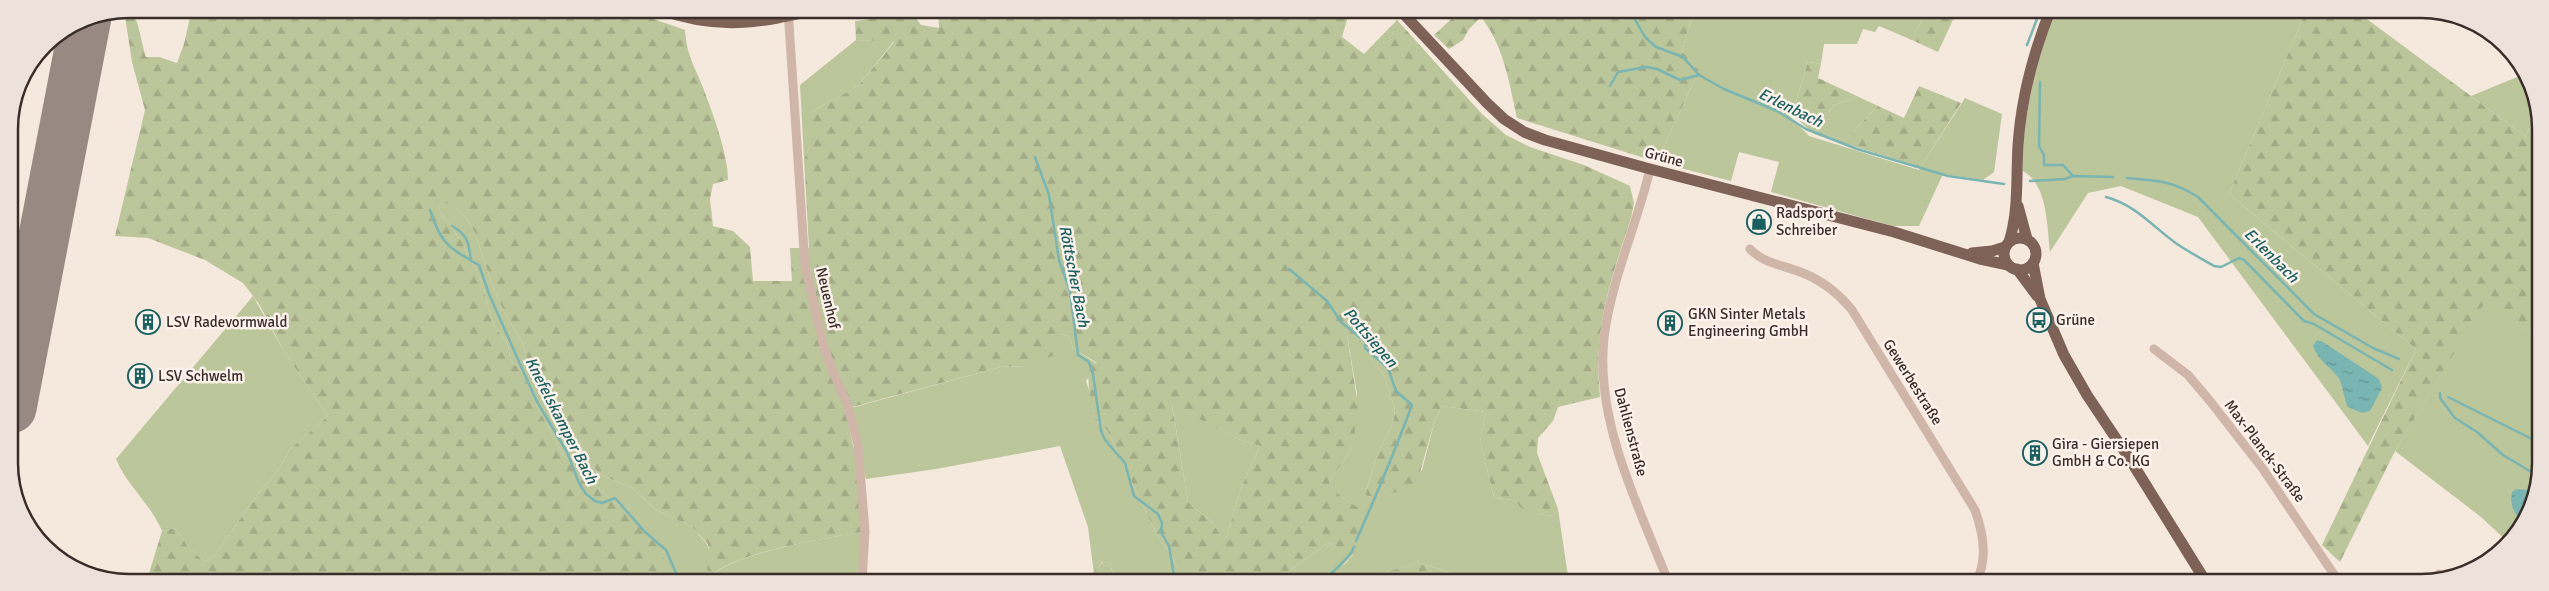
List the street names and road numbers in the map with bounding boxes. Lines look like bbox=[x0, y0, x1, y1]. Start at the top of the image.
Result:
street label: Grüne bbox=[1643, 143, 1685, 171]
street label: Neuenhof bbox=[812, 266, 844, 331]
street label: Gewerbestraße bbox=[1879, 336, 1947, 428]
street label: Dahlienstraße bbox=[1611, 386, 1651, 478]
street label: Max-Planck-Straße bbox=[2221, 396, 2309, 506]

